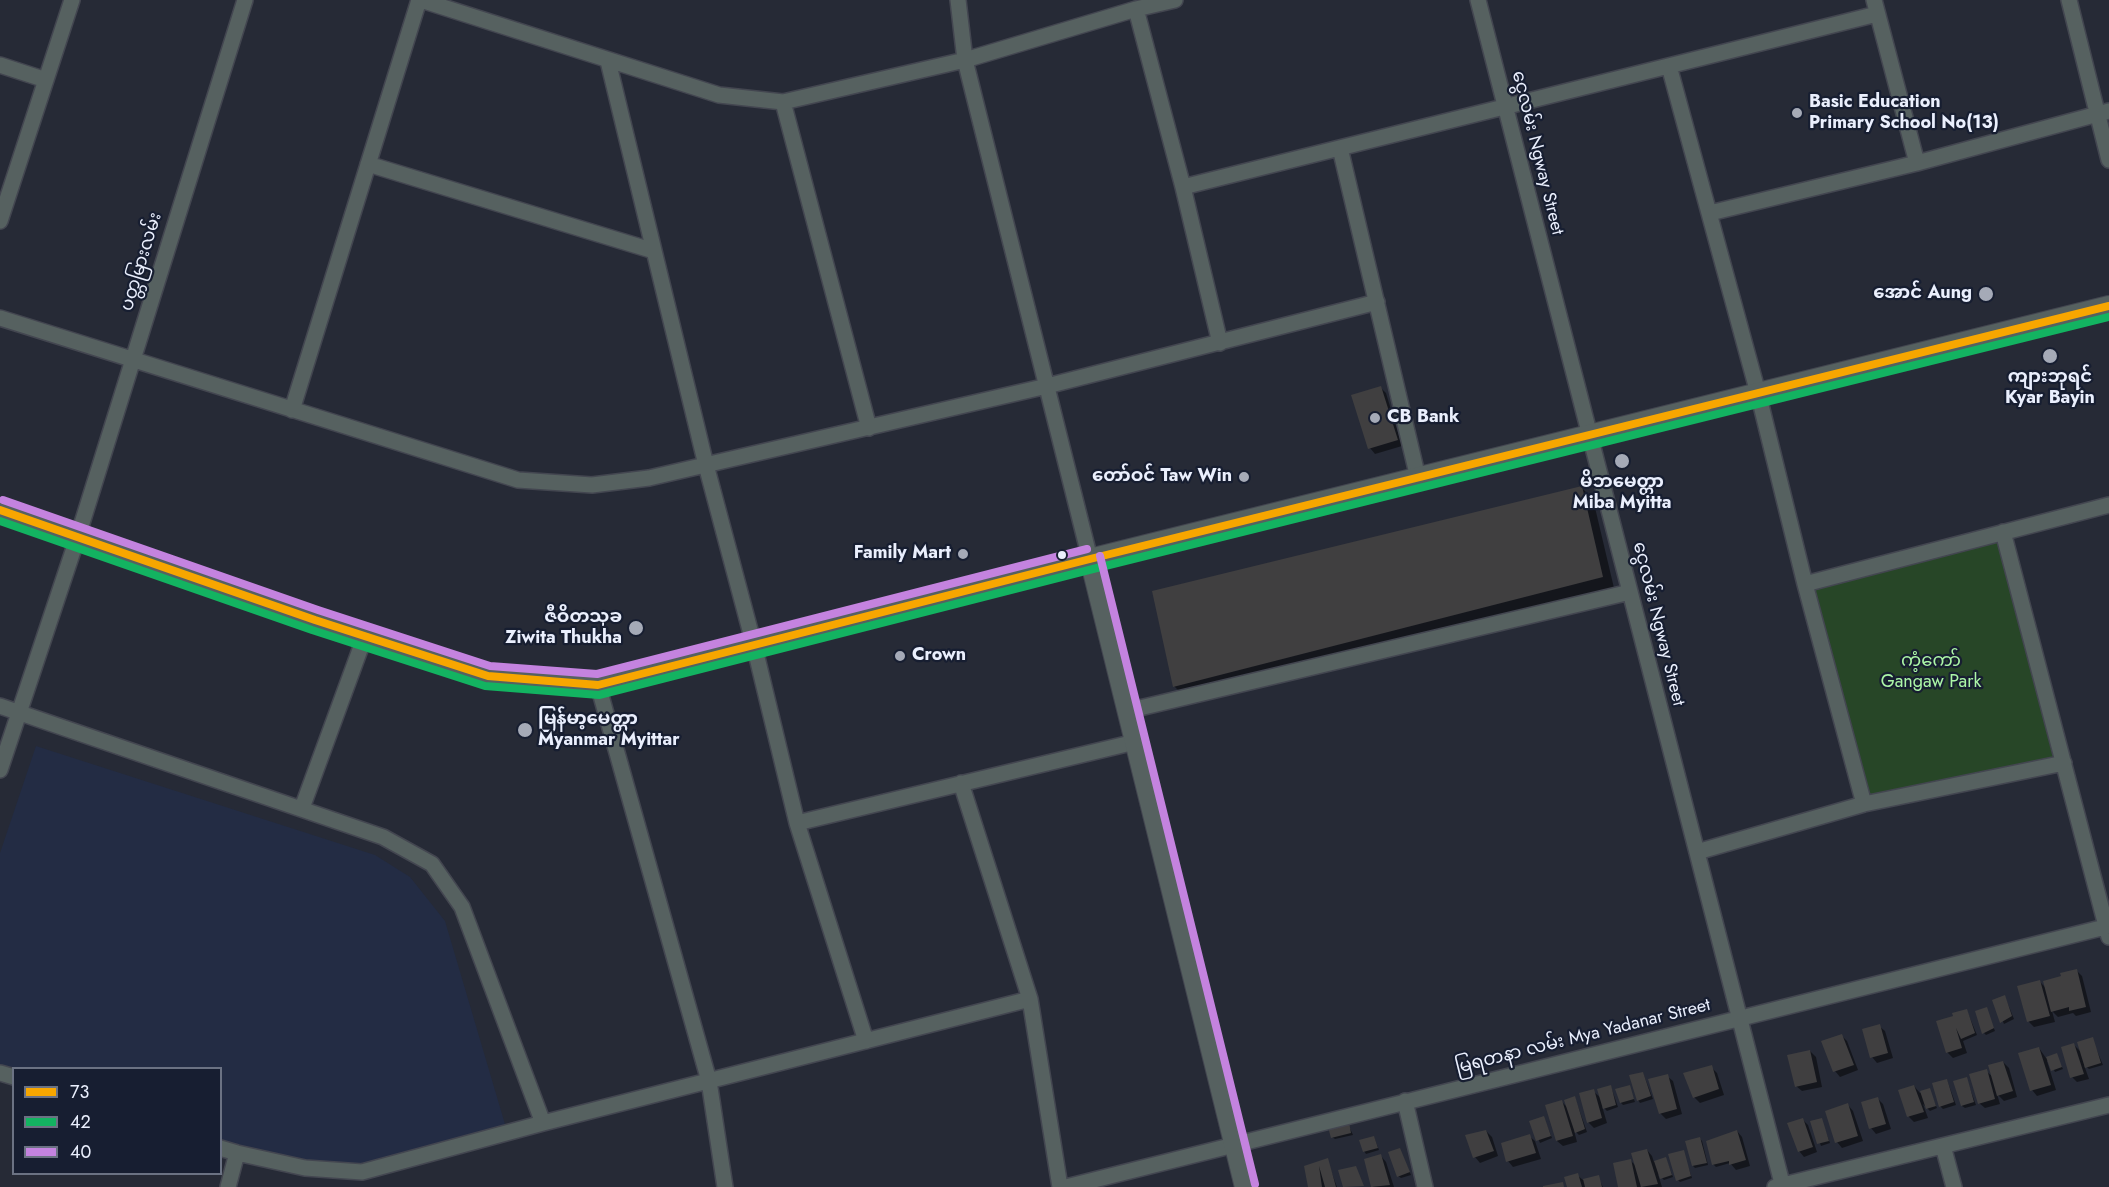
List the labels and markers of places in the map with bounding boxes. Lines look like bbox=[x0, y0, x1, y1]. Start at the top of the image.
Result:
place label: Basic Education Primary School No(13) bbox=[1809, 92, 1999, 134]
marker: Basic Education Primary School No(13) bbox=[1790, 106, 1804, 120]
place label: အောင် Aung bbox=[1873, 283, 1972, 305]
marker: အောင် Aung bbox=[1977, 285, 1995, 303]
marker: ကျားဘုရင် Kyar Bayin bbox=[2041, 347, 2059, 365]
place label: ကျားဘုရင် Kyar Bayin bbox=[2005, 367, 2095, 410]
place label: CB Bank bbox=[1387, 407, 1459, 429]
marker: CB Bank bbox=[1368, 411, 1382, 425]
marker: မိဘမေတ္တာ Miba Myitta bbox=[1613, 452, 1631, 470]
place label: တော်ဝင် Taw Win bbox=[1092, 466, 1232, 488]
marker: တော်ဝင် Taw Win bbox=[1237, 470, 1251, 484]
place label: မိဘမေတ္တာ Miba Myitta bbox=[1573, 472, 1671, 514]
place label: Family Mart bbox=[854, 543, 951, 565]
marker: Family Mart bbox=[956, 547, 970, 561]
unlabelled marker bbox=[1056, 549, 1068, 561]
place label: ဇီဝိတသုခ Ziwita Thukha bbox=[505, 607, 622, 650]
marker: ဇီဝိတသုခ Ziwita Thukha bbox=[627, 619, 645, 637]
place label: Crown bbox=[912, 645, 966, 667]
marker: Crown bbox=[893, 649, 907, 663]
place label: မြန်မာ့မေတ္တာ Myanmar Myittar bbox=[538, 709, 680, 752]
marker: မြန်မာ့မေတ္တာ Myanmar Myittar bbox=[516, 721, 534, 739]

